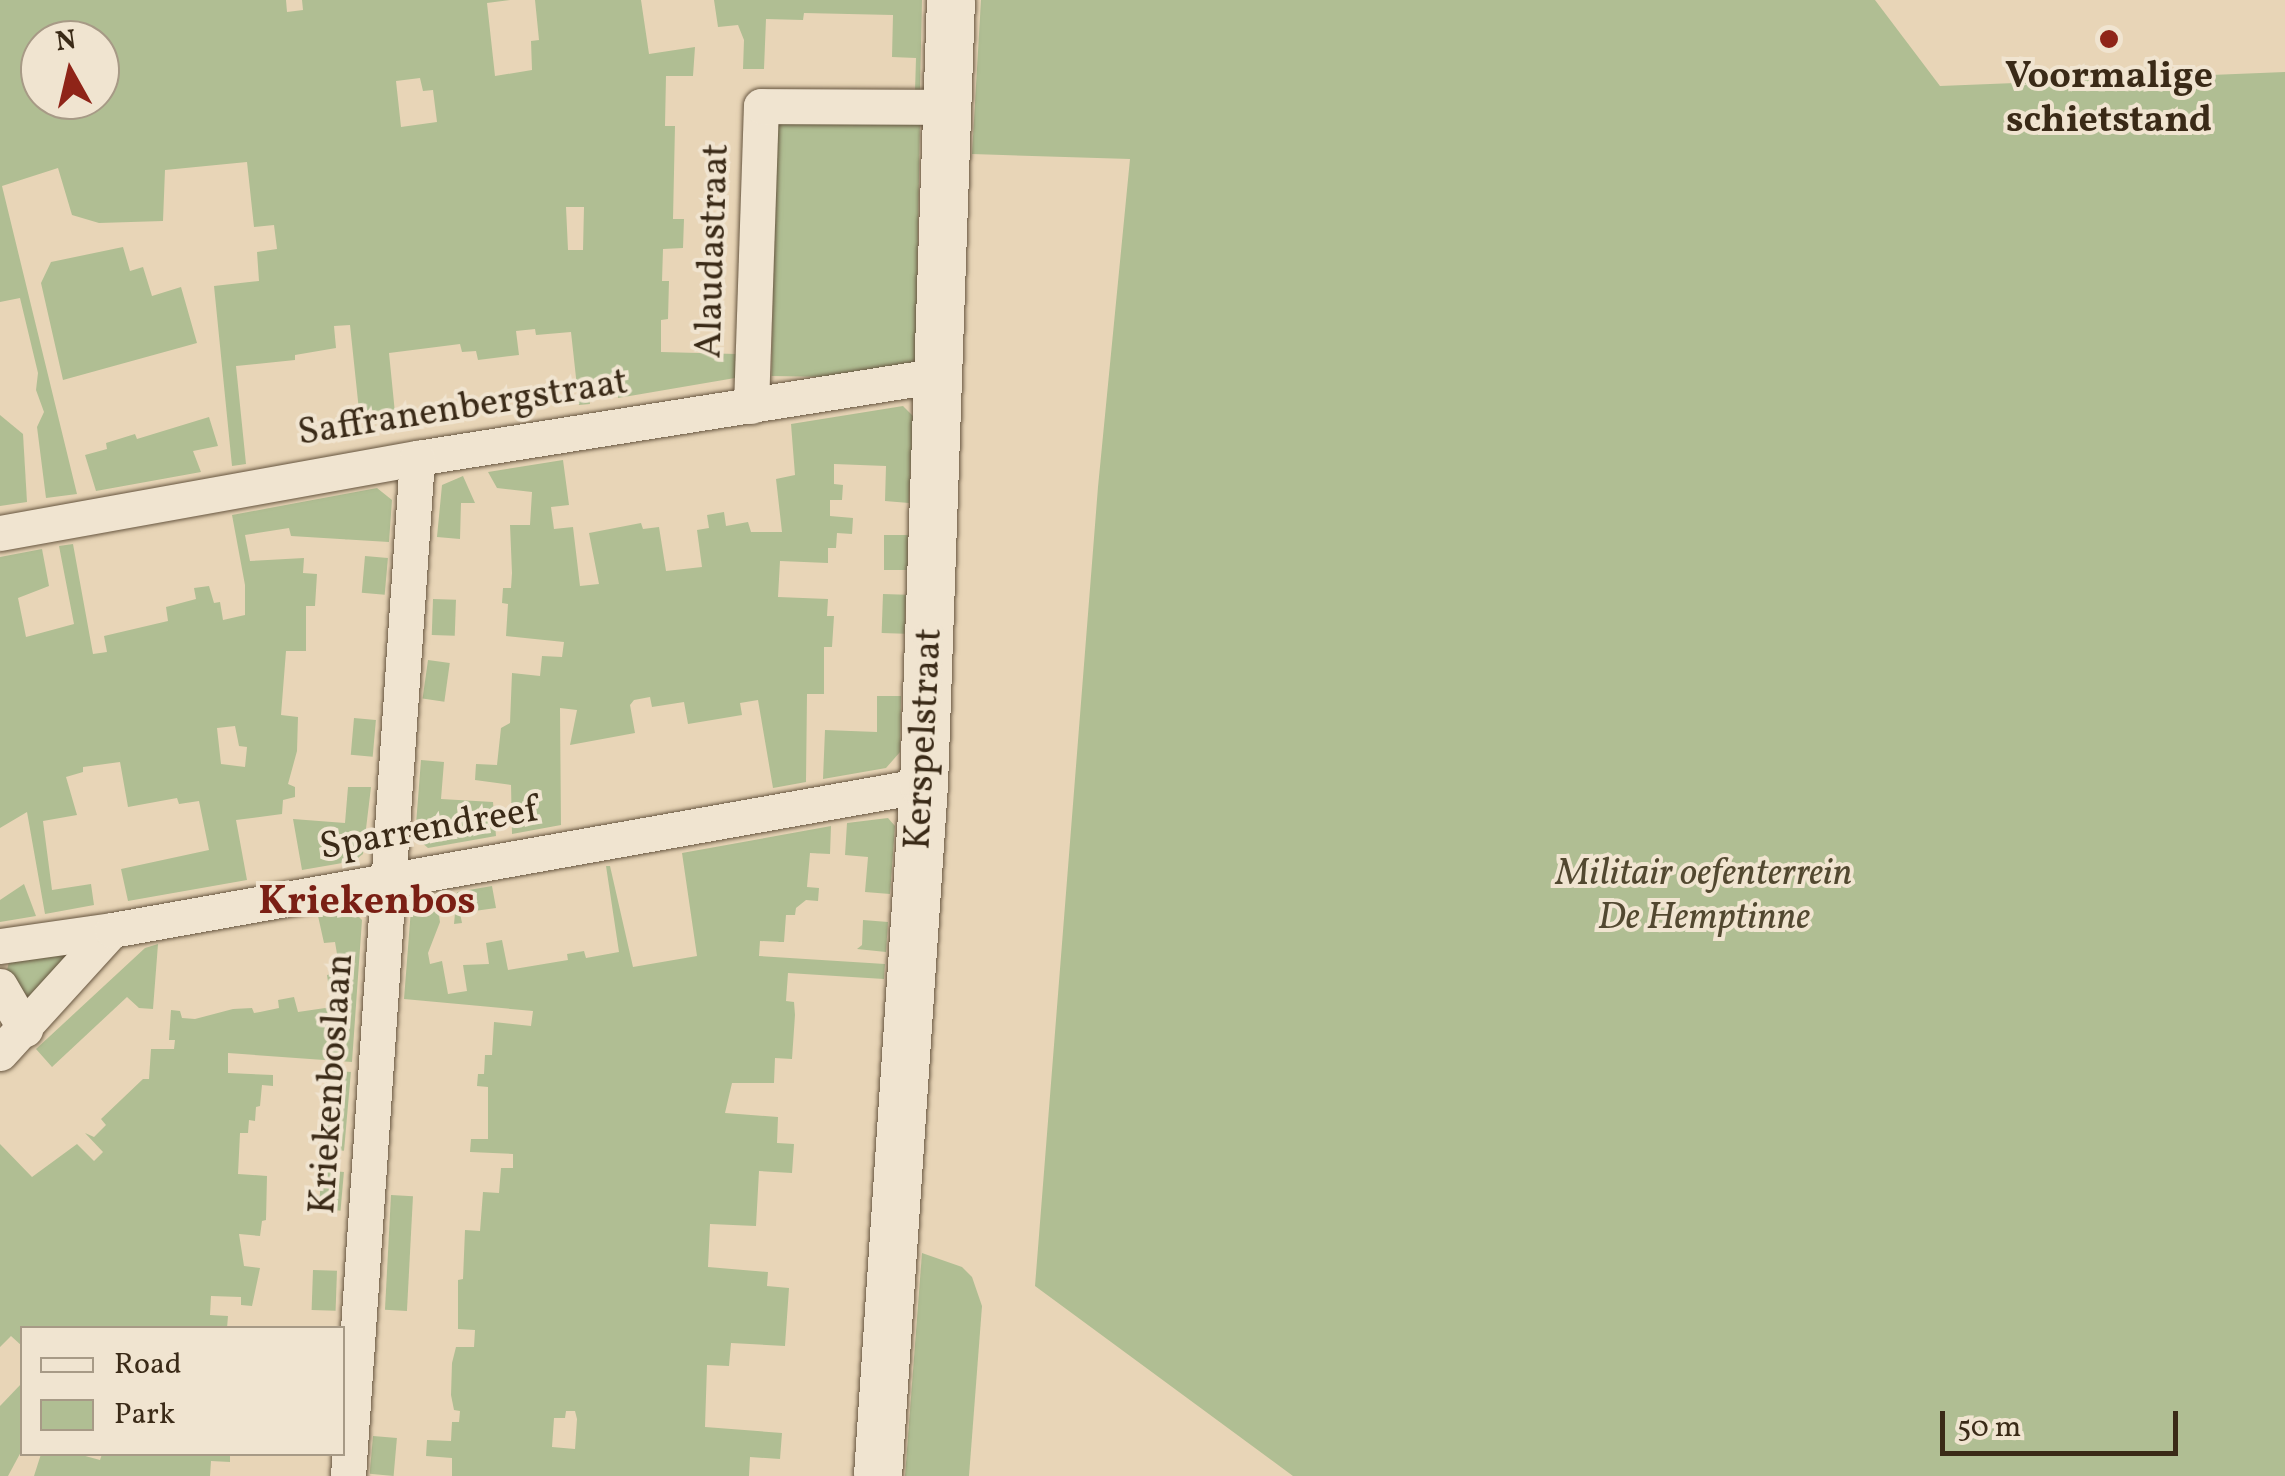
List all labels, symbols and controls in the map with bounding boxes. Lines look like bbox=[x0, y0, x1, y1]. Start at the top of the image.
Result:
north arrow bbox=[20, 20, 120, 120]
text: N bbox=[53, 21, 79, 63]
marker: Voormalige schietstand bbox=[2098, 28, 2120, 50]
place label: Voormalige schietstand bbox=[2005, 55, 2213, 144]
street label: Alaudastraat bbox=[687, 143, 741, 359]
street label: Saffranenbergstraat bbox=[295, 360, 631, 458]
street label: Kerspelstraat bbox=[896, 627, 954, 851]
street label: Sparrendreef bbox=[316, 788, 542, 872]
park label: Militair oefenterrein De Hemptinne bbox=[1556, 852, 1852, 942]
district label: Kriekenbos bbox=[258, 879, 476, 927]
street label: Kriekenboslaan bbox=[301, 952, 365, 1216]
legend bbox=[20, 1326, 345, 1456]
text: Road bbox=[114, 1344, 182, 1386]
scale bar bbox=[1945, 1391, 2182, 1453]
text: Park bbox=[114, 1394, 175, 1436]
text: 50 m bbox=[1957, 1407, 2021, 1449]

